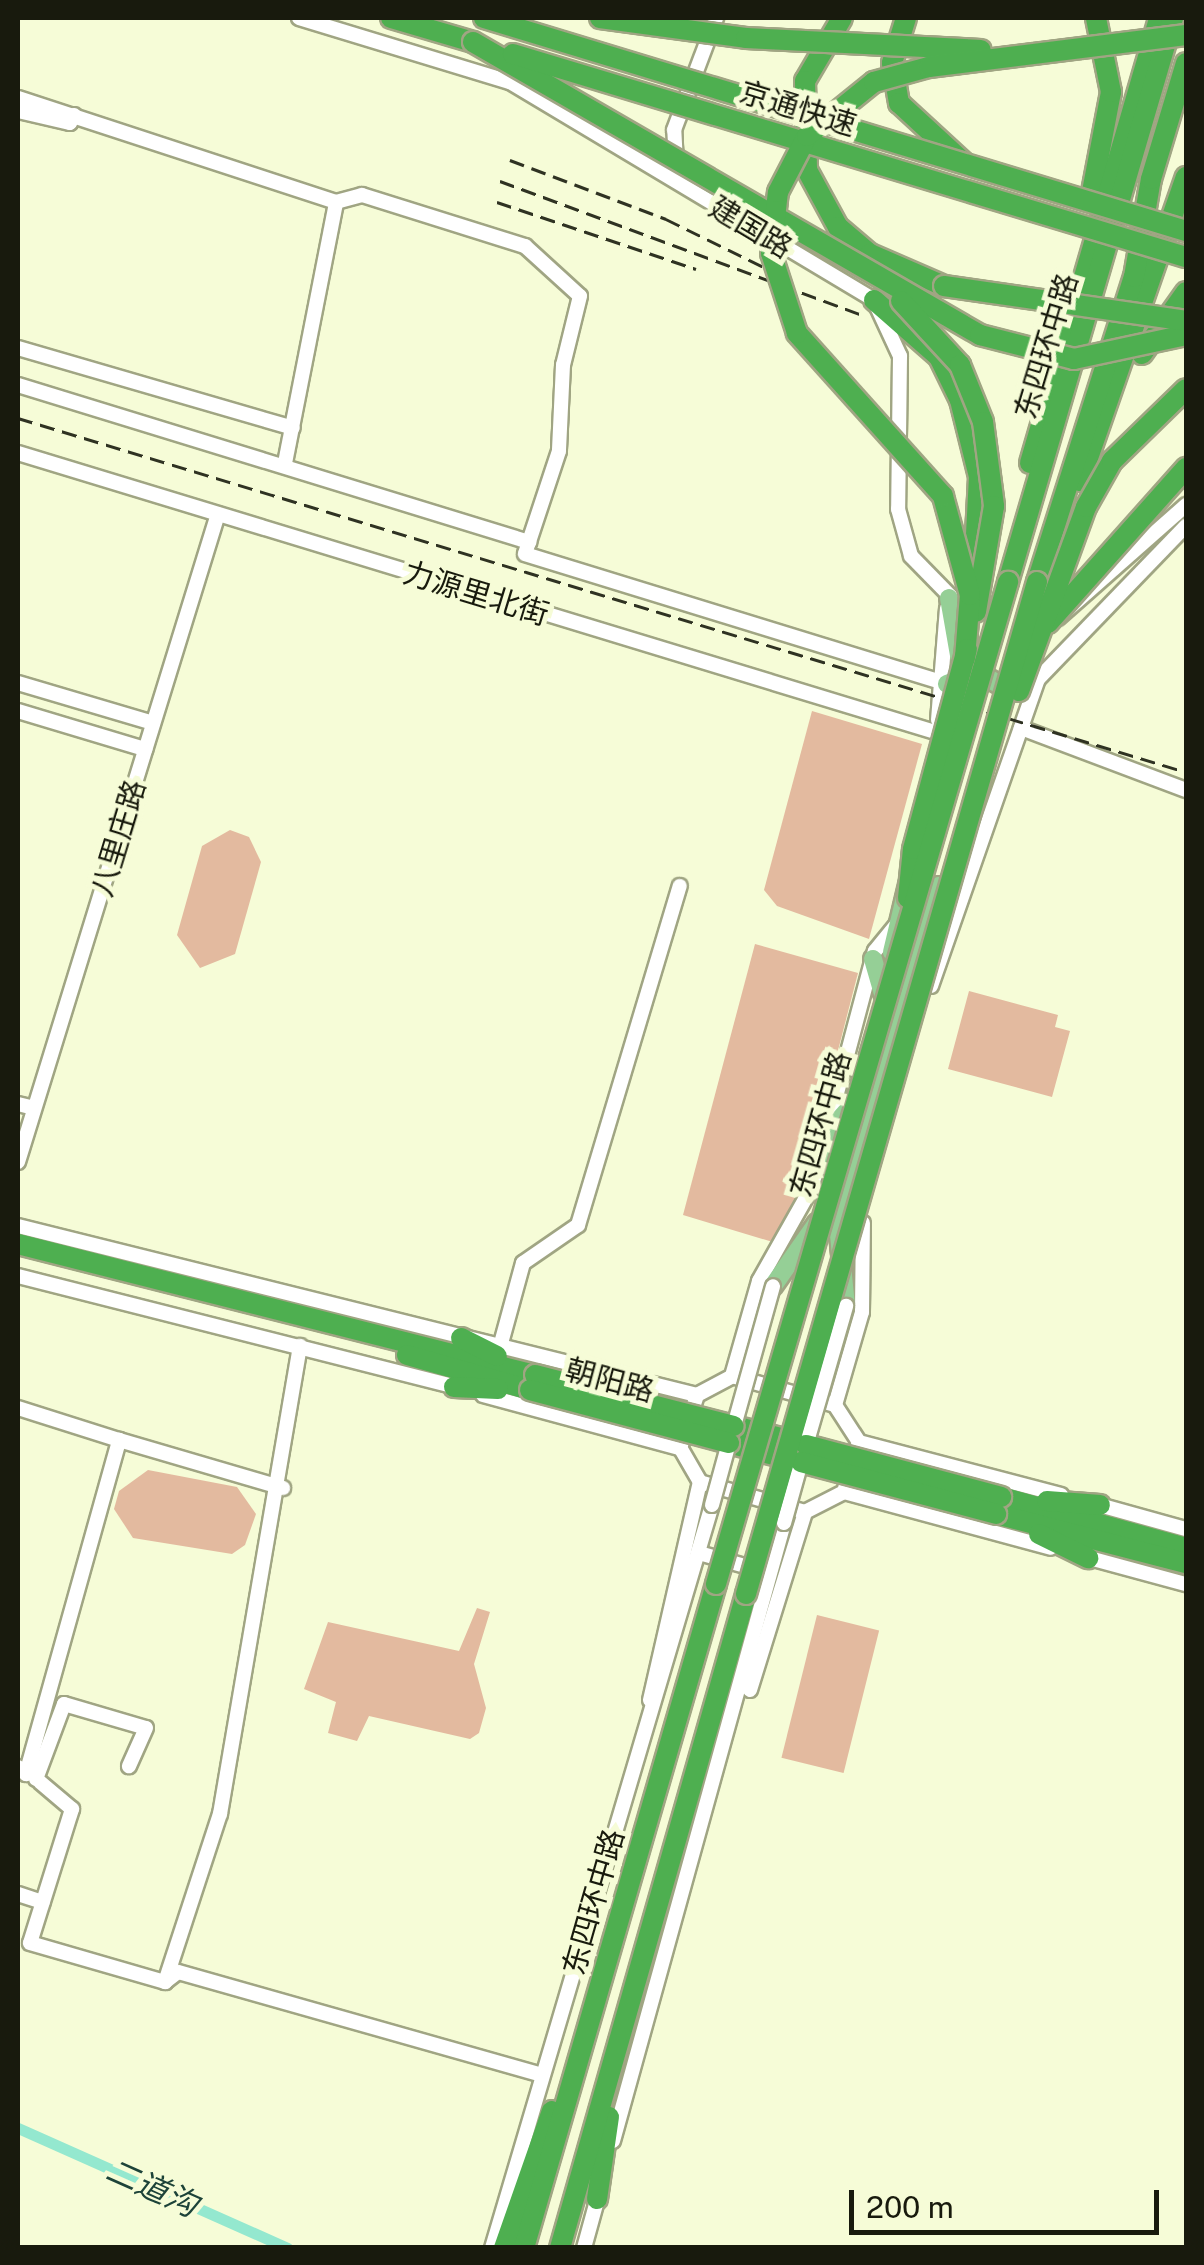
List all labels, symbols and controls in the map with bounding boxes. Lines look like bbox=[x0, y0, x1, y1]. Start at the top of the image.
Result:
street label: 京通快速 bbox=[735, 73, 861, 143]
street label: 建国路 bbox=[703, 188, 799, 266]
street label: 东四环中路 bbox=[1007, 269, 1085, 423]
street label: 力源里北街 bbox=[399, 554, 553, 632]
street label: 八里庄路 bbox=[83, 775, 153, 901]
street label: 东四环中路 bbox=[782, 1047, 858, 1201]
street label: 朝阳路 bbox=[562, 1351, 658, 1409]
street label: 东四环中路 bbox=[555, 1825, 631, 1979]
water label: 二道沟 bbox=[100, 2151, 204, 2225]
scale bar bbox=[854, 2170, 1164, 2232]
text: 200 m bbox=[866, 2189, 954, 2225]

